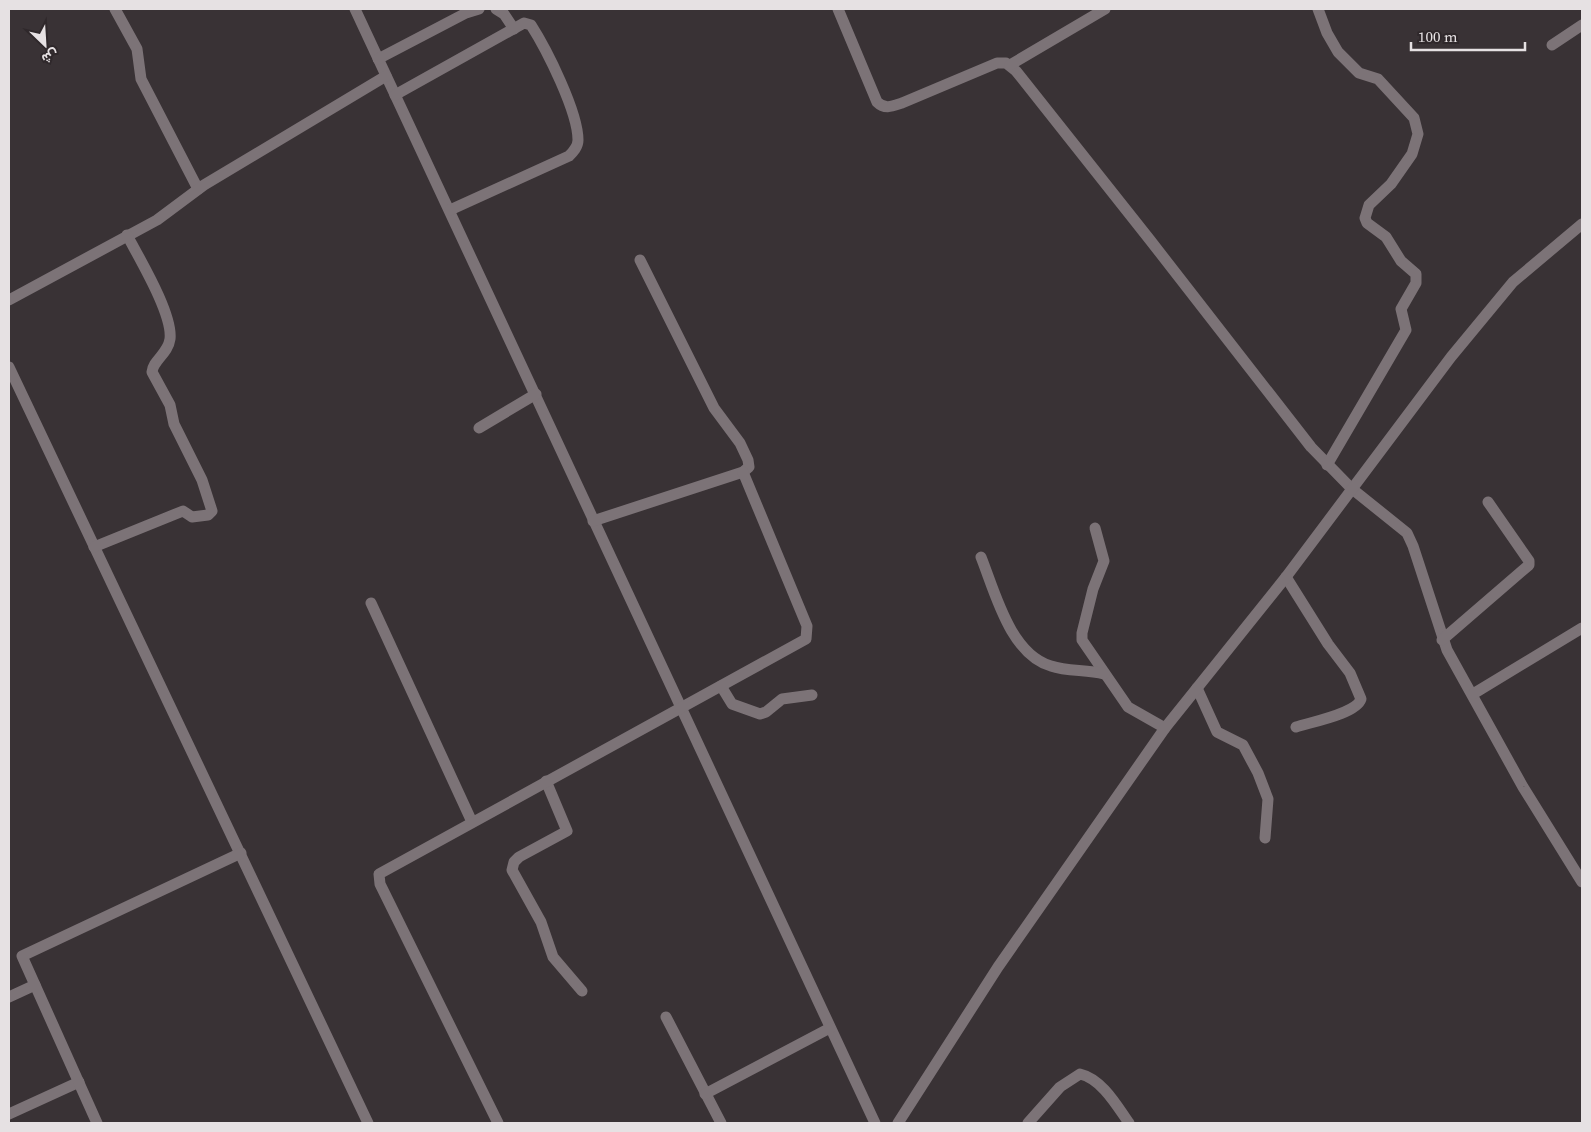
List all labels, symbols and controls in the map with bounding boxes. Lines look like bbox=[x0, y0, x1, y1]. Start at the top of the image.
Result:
north arrow bbox=[20, 20, 70, 70]
scale bar bbox=[1411, 20, 1525, 52]
text: 100 m bbox=[1418, 26, 1458, 47]
text: ش bbox=[38, 44, 62, 69]

